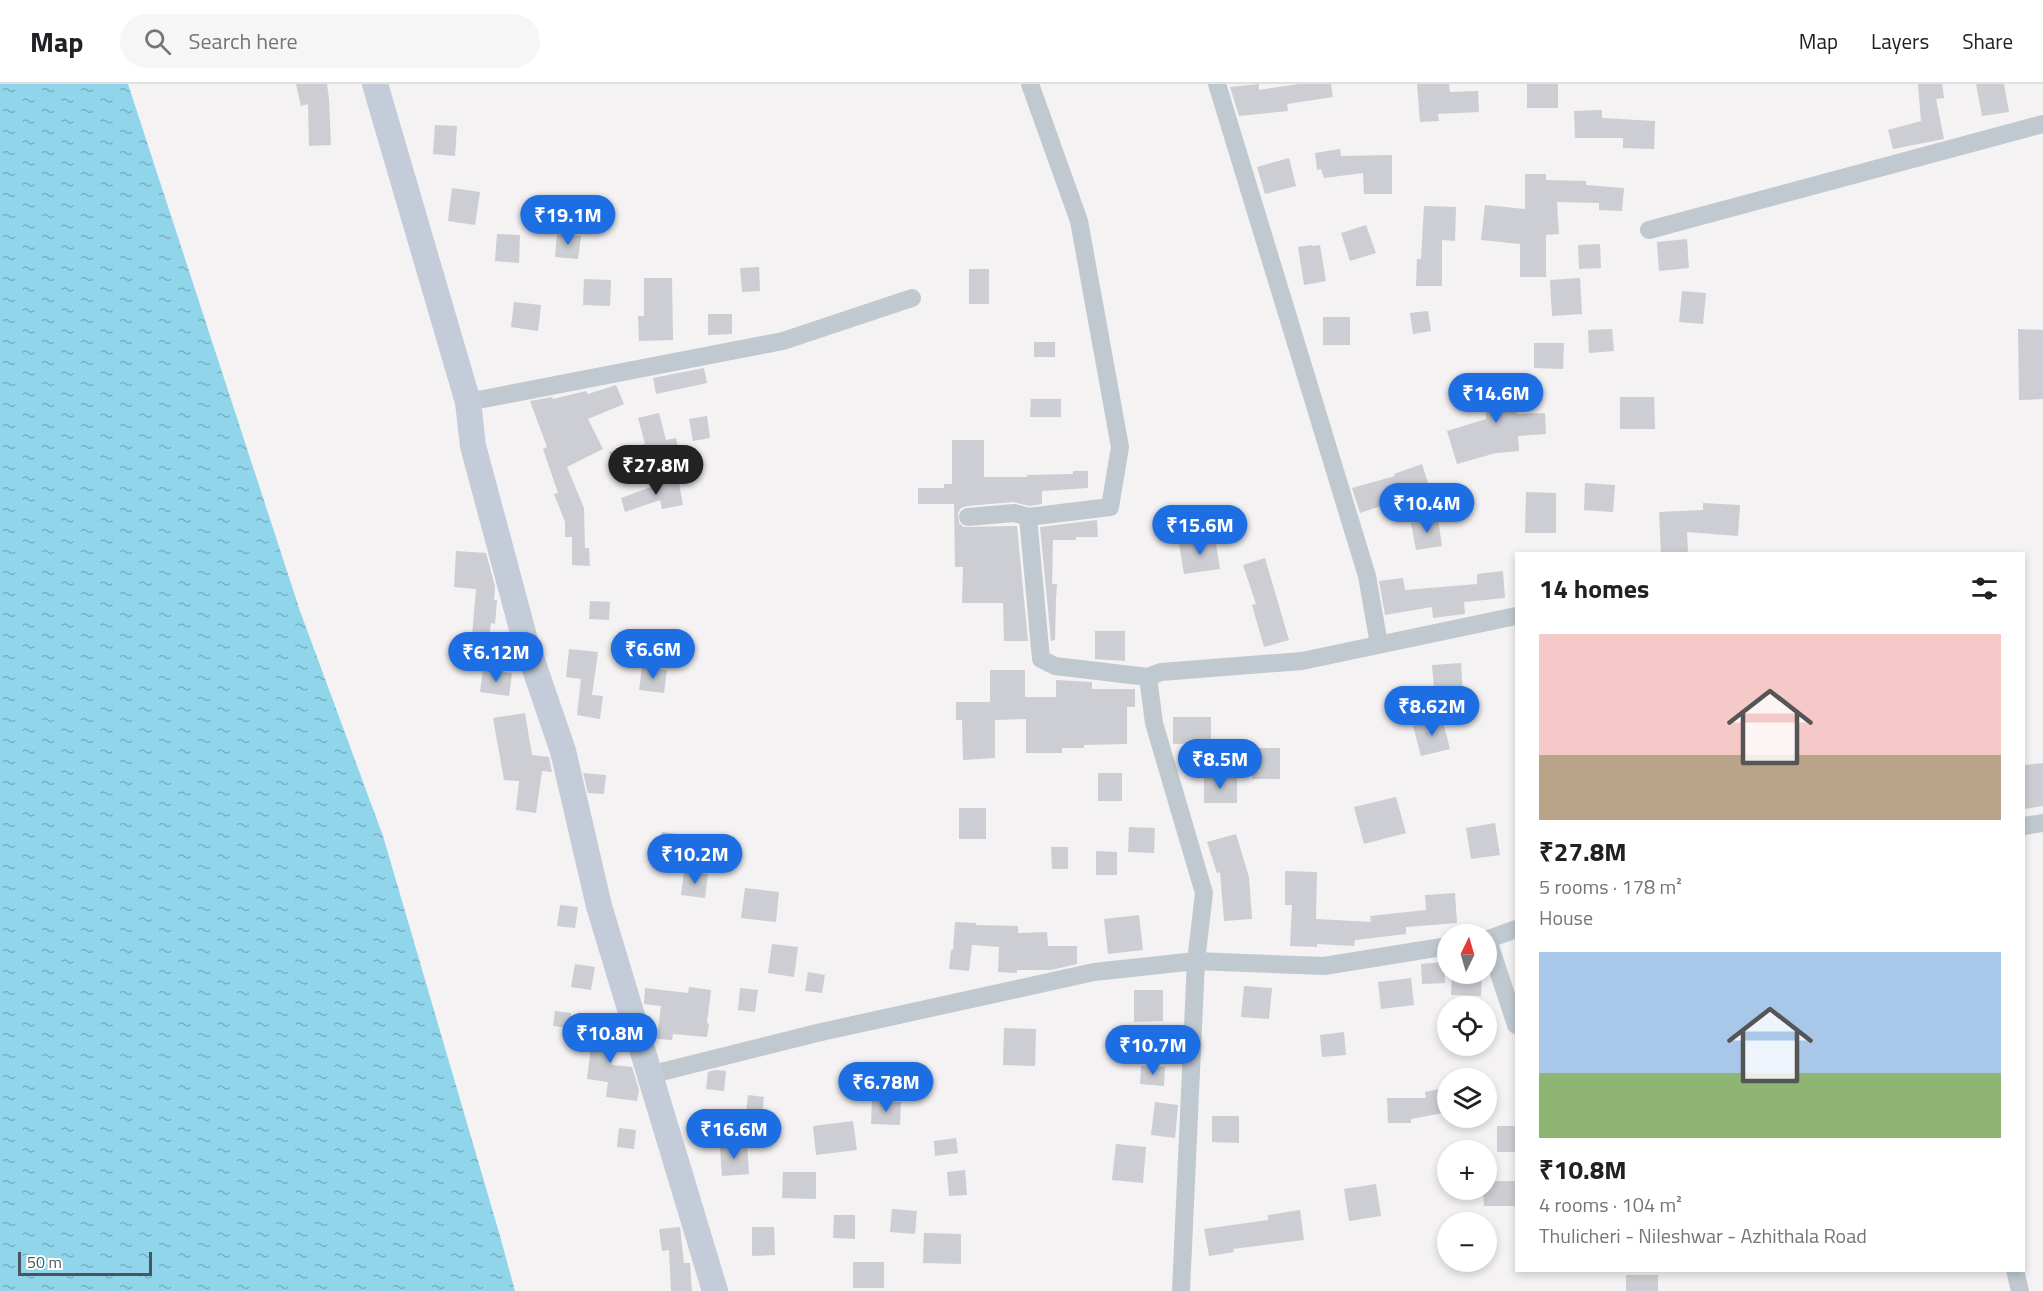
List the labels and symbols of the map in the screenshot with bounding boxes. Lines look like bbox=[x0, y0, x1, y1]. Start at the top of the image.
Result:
pin: ₹19.1M bbox=[519, 195, 617, 246]
pin: ₹14.6M bbox=[1447, 373, 1545, 424]
pin: ₹27.8M bbox=[607, 445, 705, 496]
pin: ₹10.4M bbox=[1378, 483, 1476, 534]
pin: ₹15.6M bbox=[1151, 505, 1249, 556]
pin: ₹6.6M bbox=[611, 629, 695, 680]
pin: ₹6.12M bbox=[447, 632, 545, 683]
pin: ₹8.62M bbox=[1383, 686, 1481, 737]
pin: ₹8.5M bbox=[1178, 739, 1262, 790]
pin: ₹10.2M bbox=[646, 834, 744, 885]
north arrow bbox=[1437, 924, 1497, 984]
pin: ₹10.8M bbox=[561, 1013, 659, 1064]
pin: ₹10.7M bbox=[1104, 1025, 1202, 1076]
pin: ₹6.78M bbox=[837, 1062, 935, 1113]
pin: ₹16.6M bbox=[685, 1109, 783, 1160]
scale bar bbox=[18, 1249, 152, 1276]

